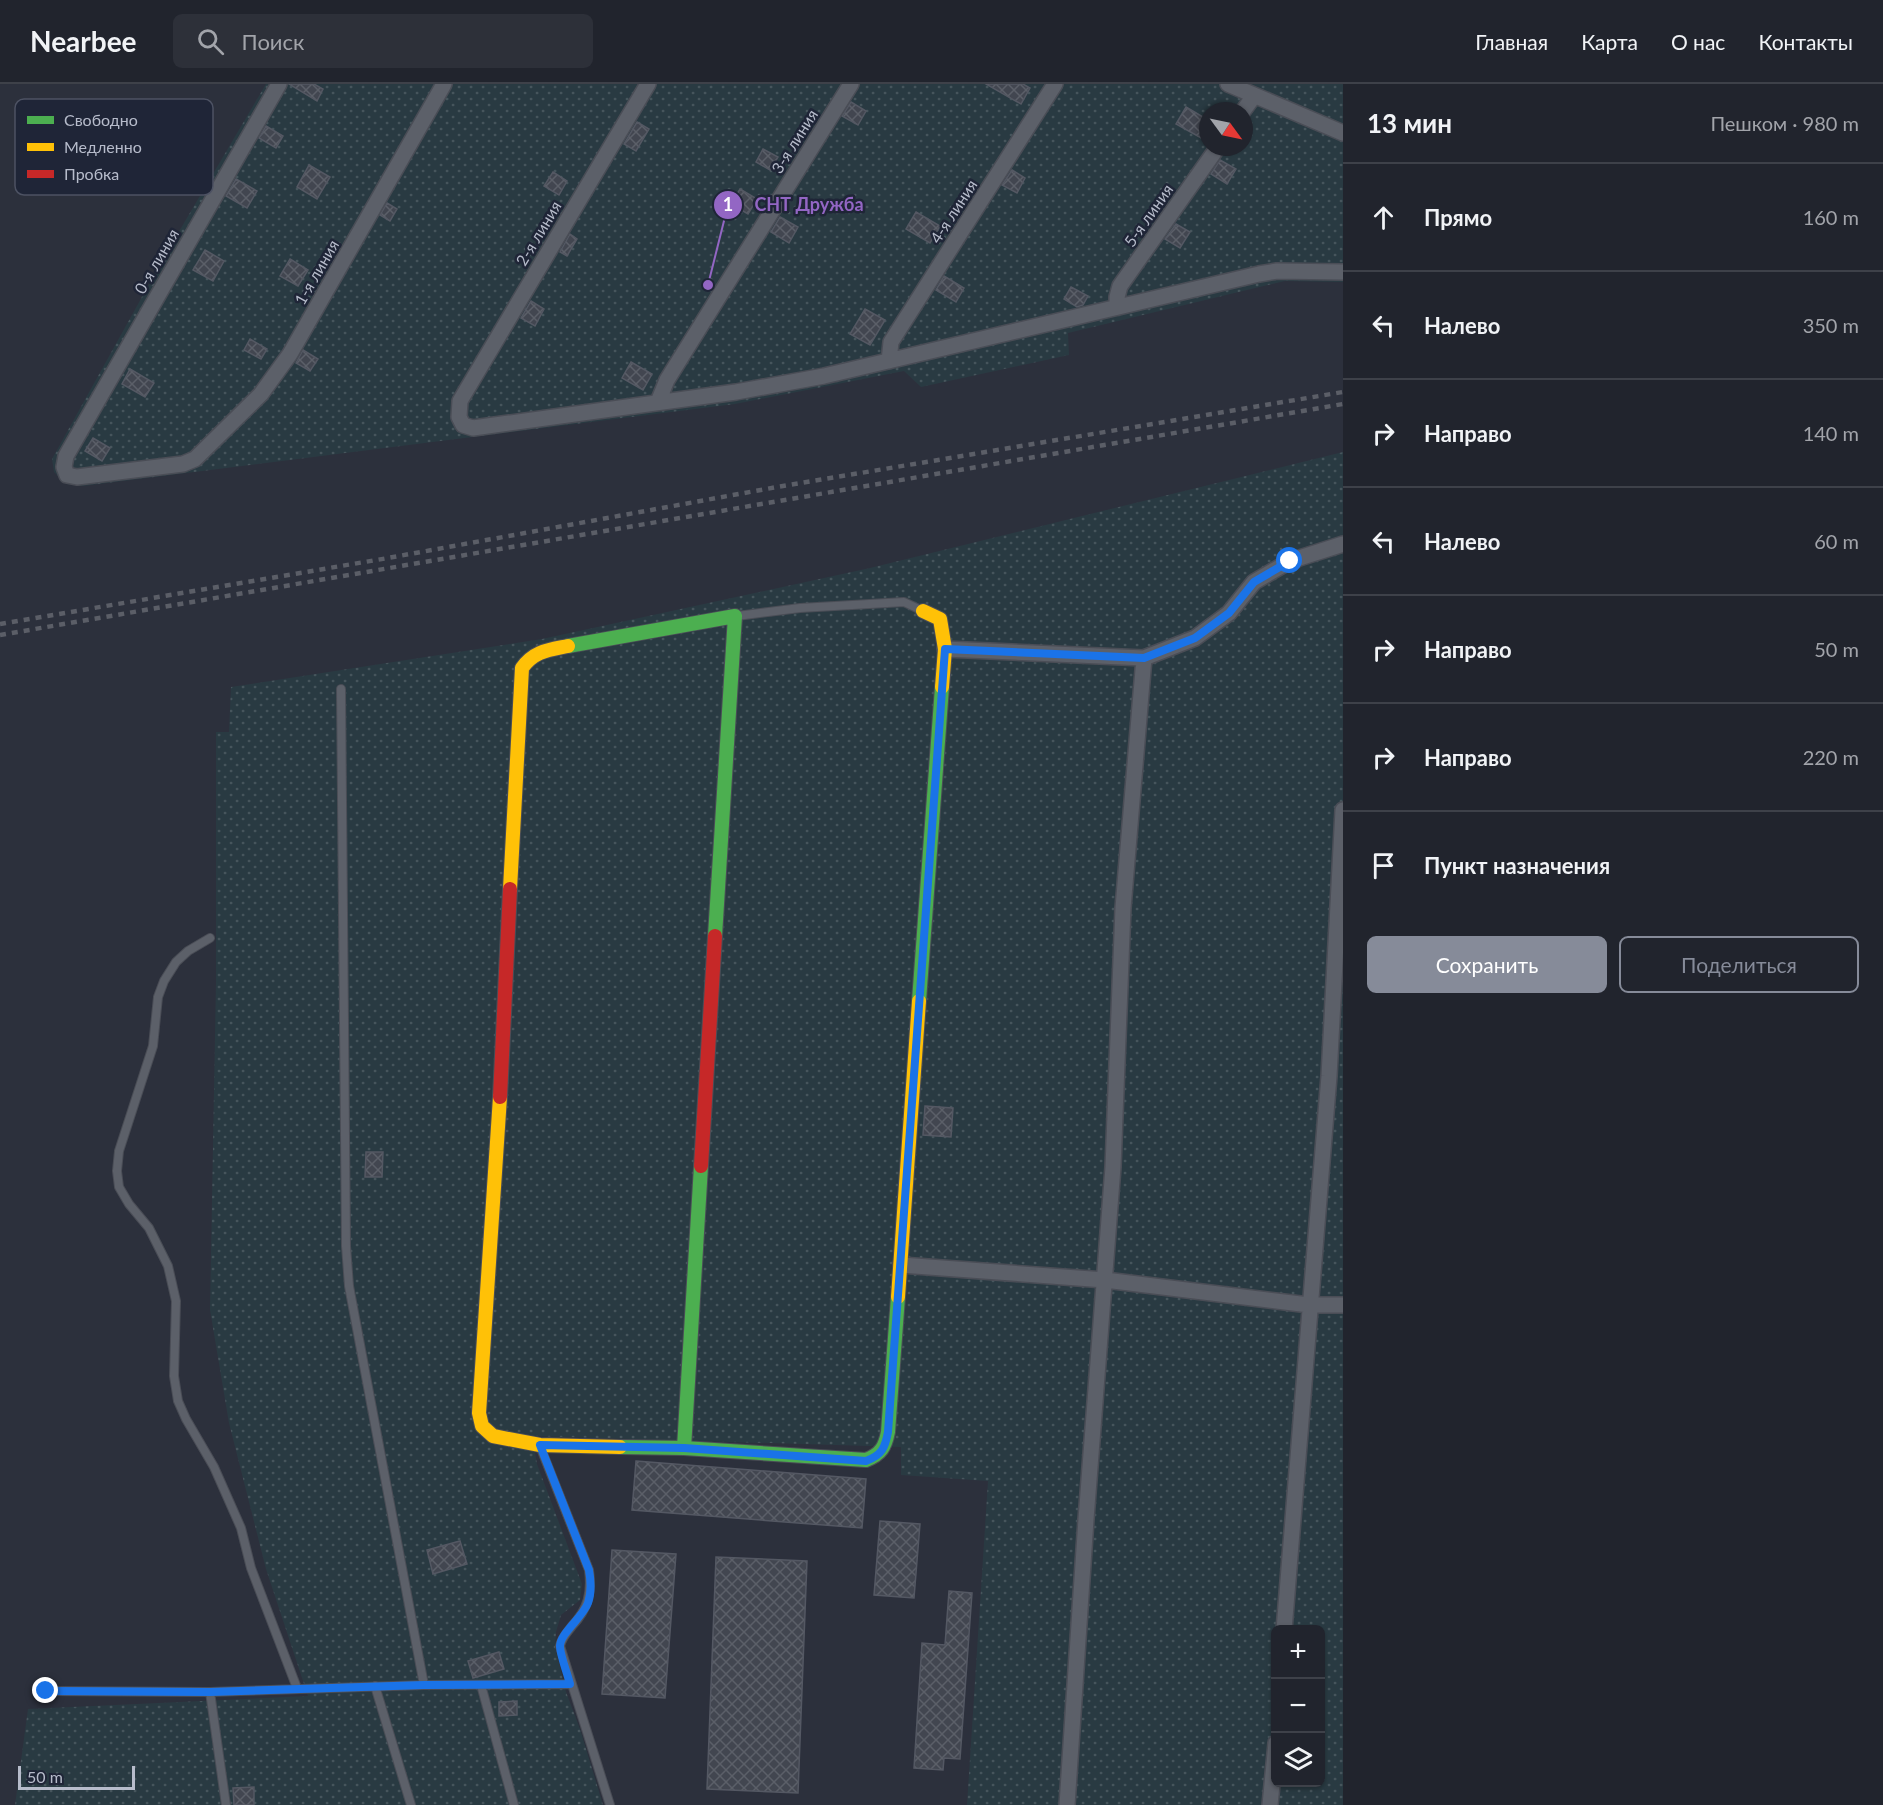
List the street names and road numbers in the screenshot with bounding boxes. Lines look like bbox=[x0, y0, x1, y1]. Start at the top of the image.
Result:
street label: 3-я линия bbox=[767, 105, 821, 177]
street label: 4-я линия bbox=[925, 176, 981, 246]
street label: 5-я линия bbox=[1120, 180, 1176, 250]
street label: 2-я линия bbox=[511, 197, 565, 269]
street label: 0-я линия bbox=[130, 225, 182, 297]
street label: 1-я линия bbox=[290, 236, 342, 308]

